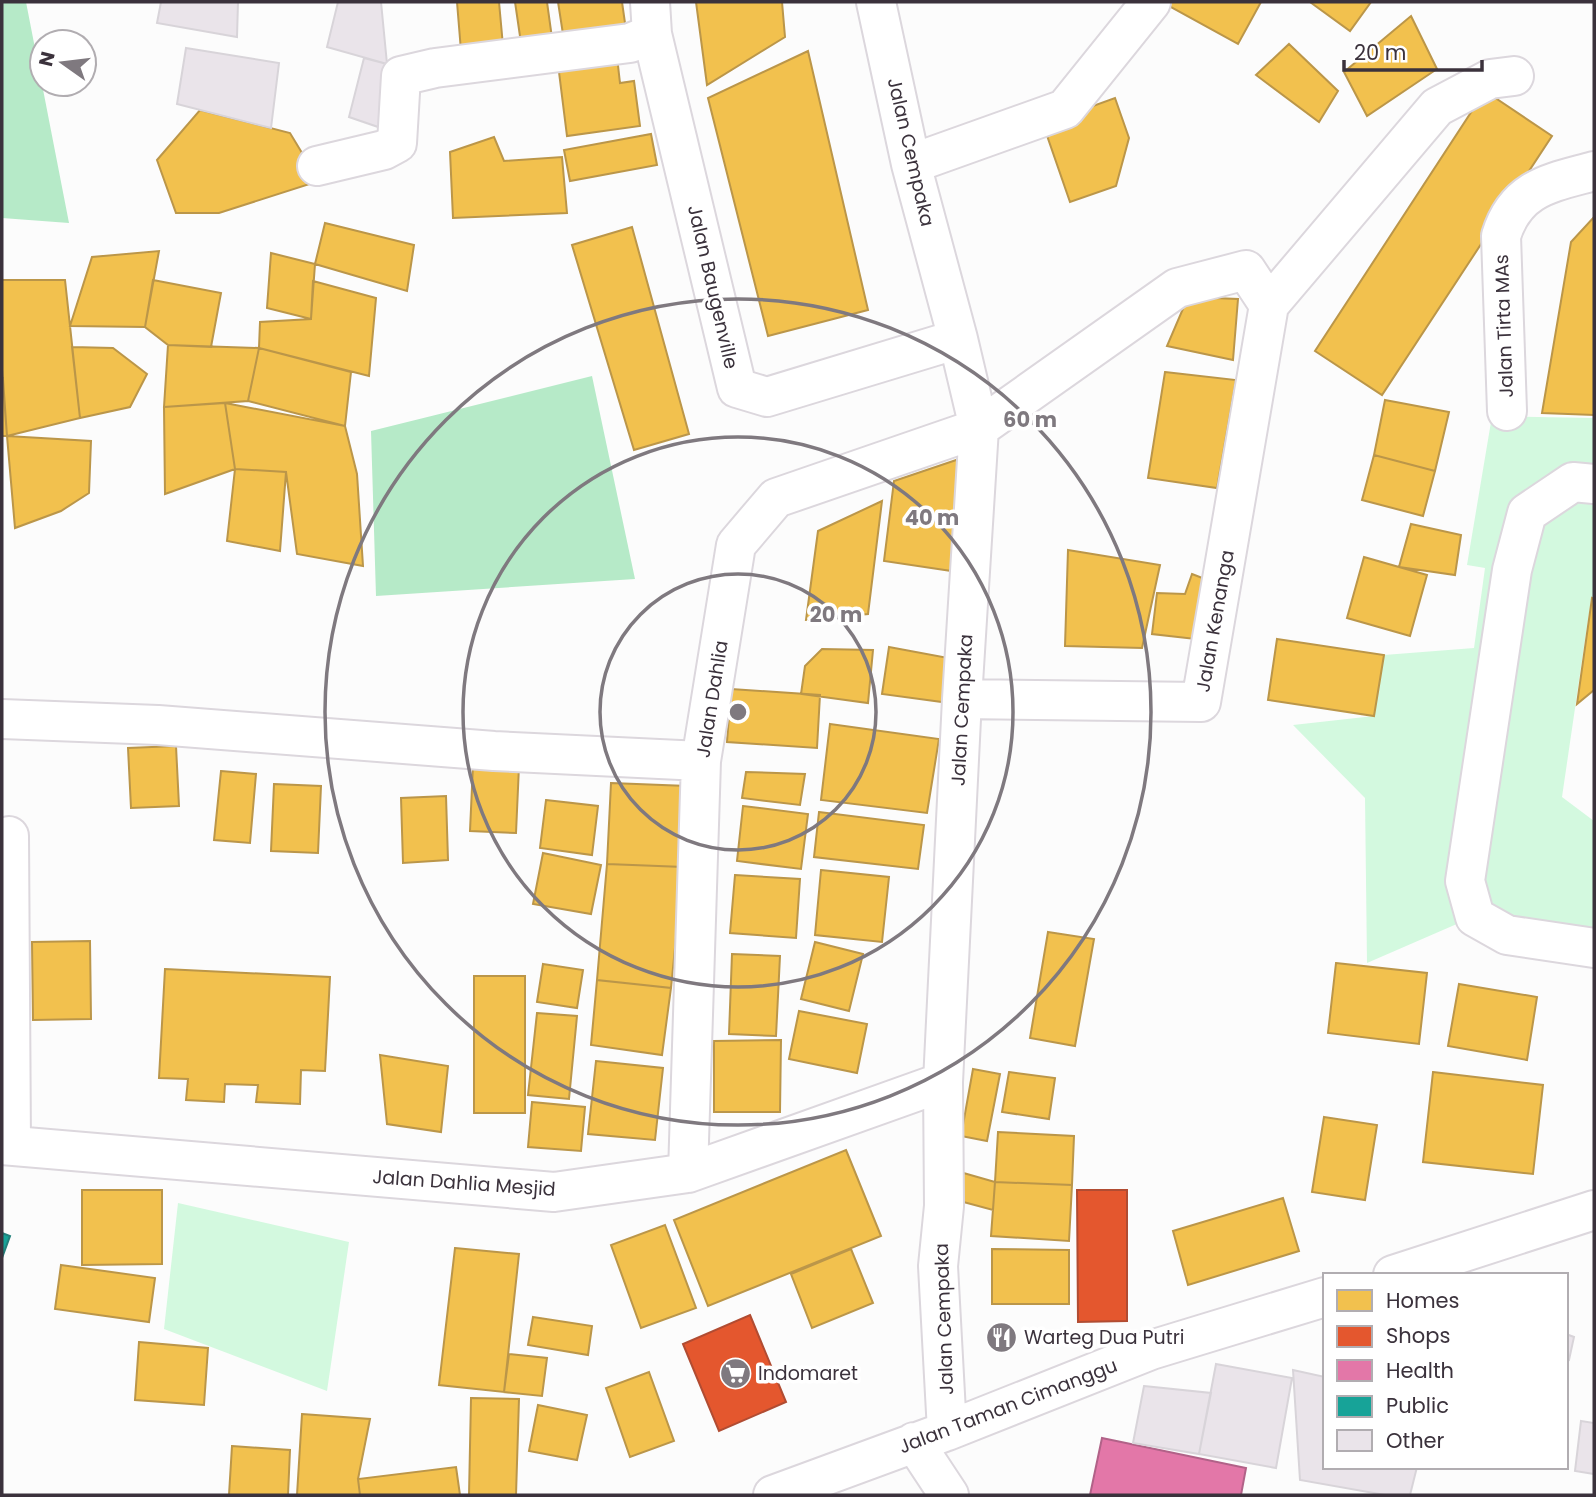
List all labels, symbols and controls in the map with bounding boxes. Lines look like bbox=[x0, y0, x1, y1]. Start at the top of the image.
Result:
north arrow bbox=[28, 28, 98, 98]
scale bar bbox=[1344, 28, 1482, 72]
text: 20 m bbox=[1354, 38, 1407, 67]
text: N bbox=[32, 49, 62, 69]
street label: Jalan Cempaka bbox=[881, 75, 941, 229]
street label: Jalan Baugenville bbox=[681, 202, 745, 372]
street label: Jalan Tirta MAs bbox=[1488, 254, 1520, 398]
text: 60 m bbox=[1003, 405, 1057, 434]
text: 40 m bbox=[905, 503, 959, 532]
street label: Jalan Kenanga bbox=[1189, 548, 1241, 694]
text: 20 m bbox=[810, 600, 862, 629]
street label: Jalan Cempaka bbox=[945, 633, 979, 787]
street label: Jalan Dahlia bbox=[689, 638, 735, 760]
centre of rings bbox=[726, 700, 750, 724]
street label: Jalan Dahlia Mesjid bbox=[371, 1163, 557, 1203]
street label: Jalan Cempaka bbox=[928, 1243, 960, 1395]
legend bbox=[1323, 1273, 1568, 1469]
text: Homes bbox=[1386, 1286, 1460, 1315]
restaurant icon: Warteg Dua Putri bbox=[984, 1320, 1018, 1354]
text: Shops bbox=[1386, 1321, 1450, 1350]
place label: Warteg Dua Putri bbox=[1024, 1324, 1184, 1351]
street label: Jalan Taman Cimanggu bbox=[895, 1352, 1121, 1460]
supermarket icon: Indomaret bbox=[718, 1356, 752, 1390]
text: Health bbox=[1386, 1356, 1454, 1385]
place label: Indomaret bbox=[758, 1360, 858, 1387]
text: Public bbox=[1386, 1391, 1449, 1420]
text: Other bbox=[1386, 1426, 1445, 1455]

